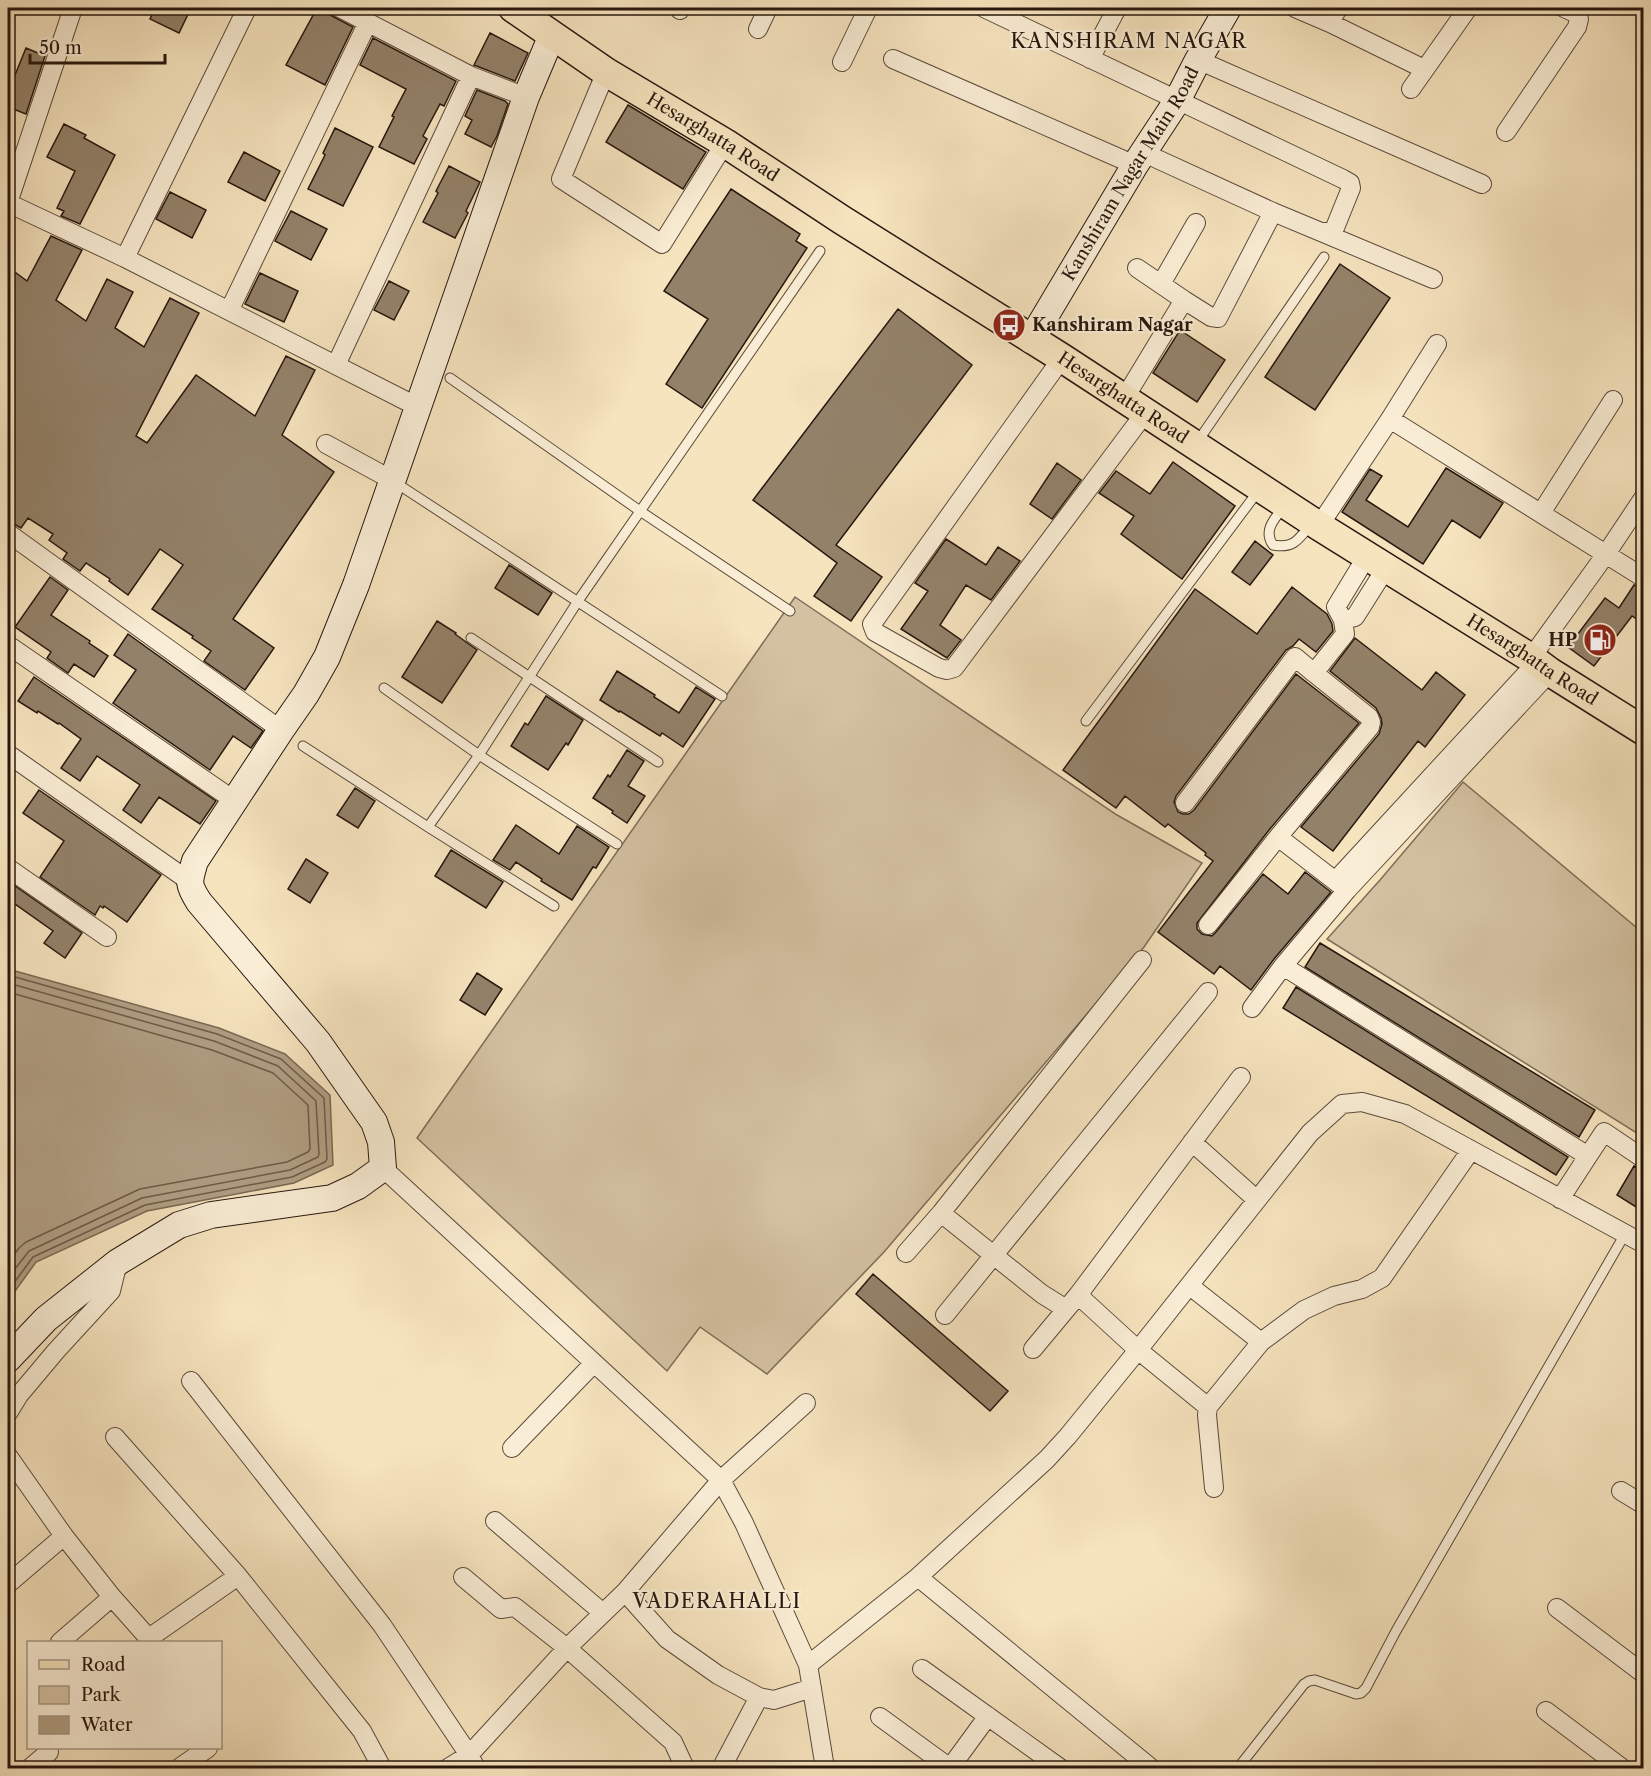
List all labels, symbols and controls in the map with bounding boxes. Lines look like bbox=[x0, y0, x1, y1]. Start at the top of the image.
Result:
scale bar bbox=[30, 27, 165, 65]
district label: KANSHIRAM NAGAR bbox=[1011, 29, 1247, 53]
text: 50 m bbox=[39, 37, 82, 59]
street label: Kanshiram Nagar Main Road bbox=[1058, 63, 1204, 285]
street label: Hesarghatta Road bbox=[643, 88, 783, 186]
bus stop icon: Kanshiram Nagar bbox=[991, 307, 1027, 343]
place label: Kanshiram Nagar bbox=[1032, 314, 1193, 336]
street label: Hesarghatta Road bbox=[1053, 347, 1192, 449]
street label: Hesarghatta Road bbox=[1463, 610, 1602, 710]
fuel station icon: HP bbox=[1582, 622, 1618, 658]
place label: HP bbox=[1548, 629, 1577, 651]
district label: VADERAHALLI bbox=[631, 1589, 802, 1613]
legend bbox=[27, 1641, 222, 1749]
text: Road bbox=[81, 1654, 126, 1676]
text: Park bbox=[81, 1684, 122, 1706]
text: Water bbox=[80, 1714, 133, 1736]

